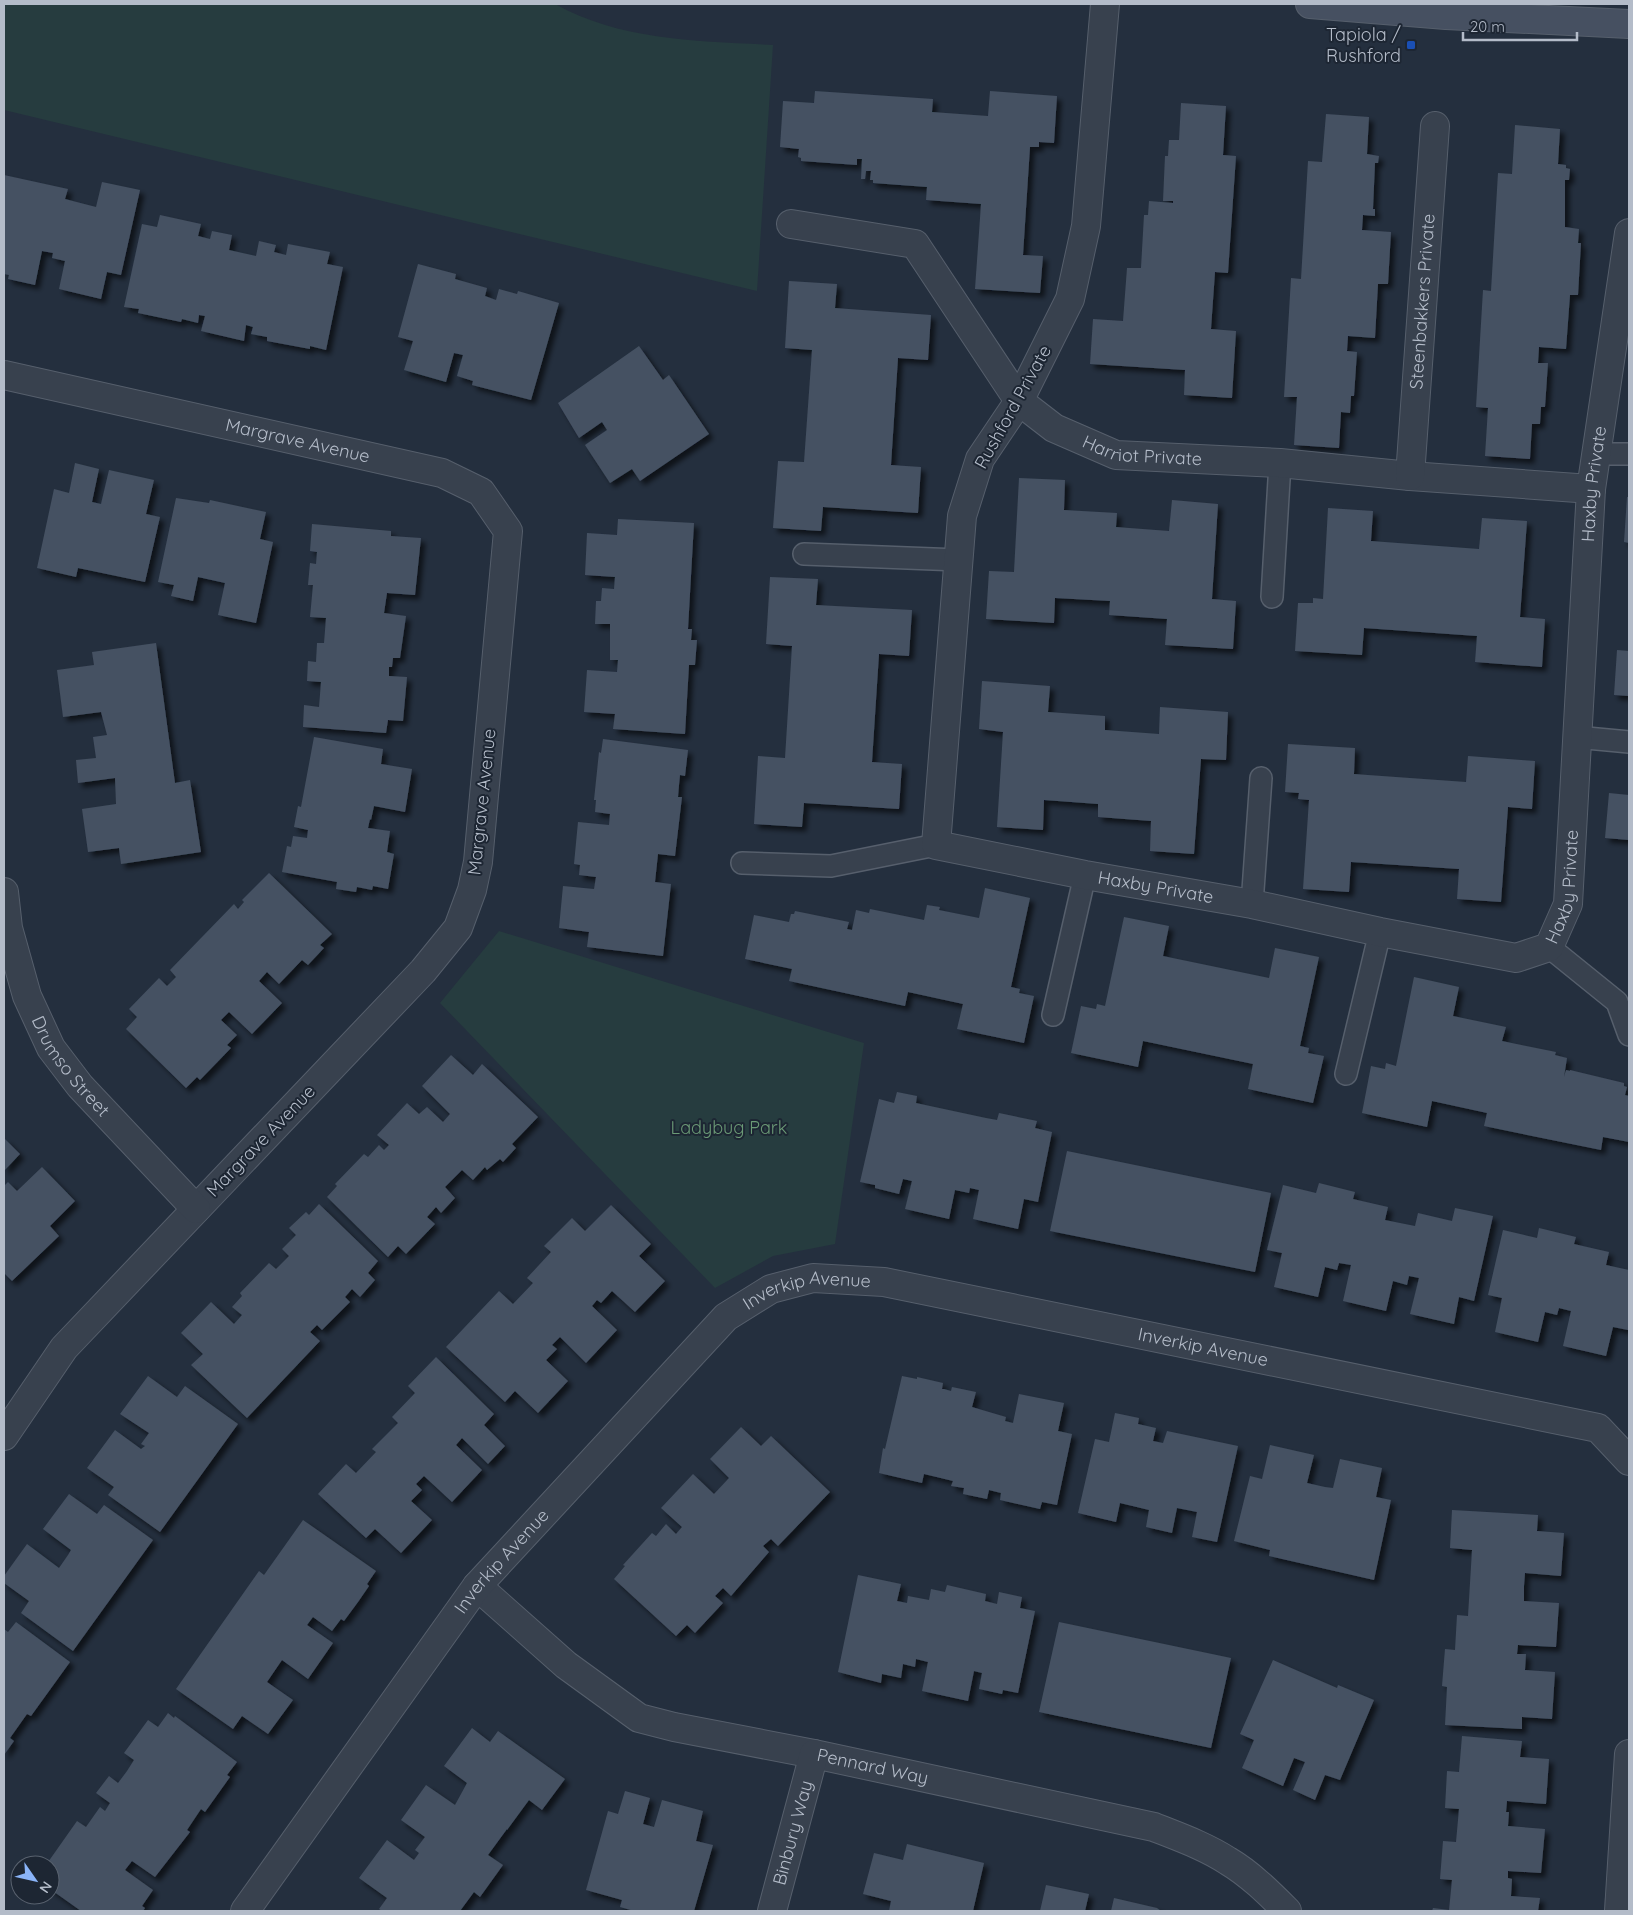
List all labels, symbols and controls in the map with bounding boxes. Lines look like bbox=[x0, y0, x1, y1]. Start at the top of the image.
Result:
scale bar bbox=[1463, 10, 1577, 42]
text: 20 m bbox=[1470, 17, 1505, 36]
place label: Tapiola / Rushford bbox=[1326, 23, 1402, 67]
marker: Tapiola / Rushford bbox=[1405, 39, 1417, 51]
street label: Steenbakkers Private bbox=[1404, 213, 1440, 390]
street label: Rushford Private bbox=[969, 341, 1056, 473]
street label: Margrave Avenue bbox=[223, 413, 372, 468]
street label: Haxby Private bbox=[1576, 424, 1611, 543]
street label: Harriot Private bbox=[1079, 430, 1203, 470]
street label: Margrave Avenue bbox=[462, 728, 501, 876]
street label: Haxby Private bbox=[1540, 829, 1583, 947]
street label: Haxby Private bbox=[1096, 865, 1215, 908]
street label: Drumso Street bbox=[27, 1012, 115, 1121]
street label: Margrave Avenue bbox=[201, 1080, 320, 1202]
park label: Ladybug Park bbox=[671, 1116, 787, 1139]
street label: Inverkip Avenue bbox=[738, 1266, 871, 1315]
street label: Inverkip Avenue bbox=[1136, 1322, 1270, 1371]
street label: Inverkip Avenue bbox=[449, 1504, 554, 1618]
street label: Pennard Way bbox=[815, 1743, 931, 1789]
street label: Binbury Way bbox=[767, 1778, 817, 1888]
north arrow bbox=[10, 1855, 60, 1905]
text: N bbox=[35, 1878, 56, 1897]

